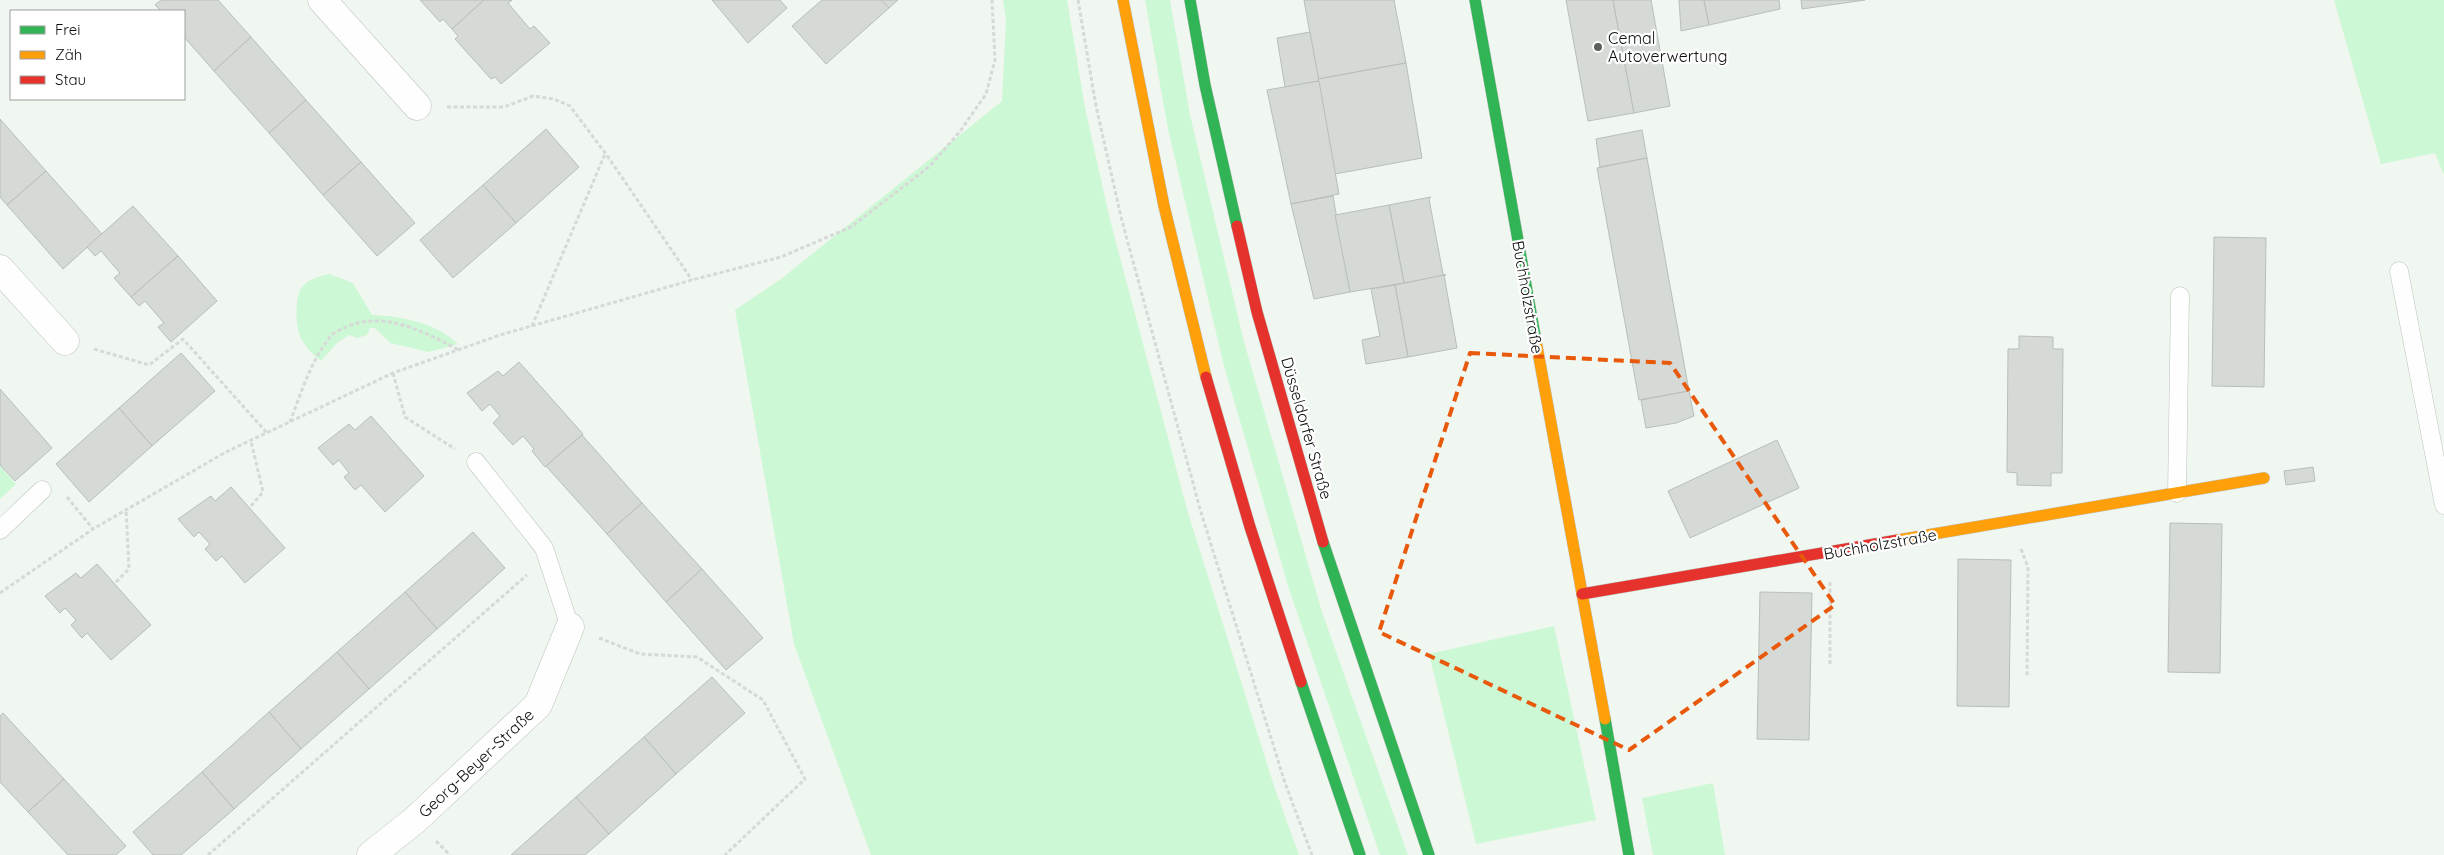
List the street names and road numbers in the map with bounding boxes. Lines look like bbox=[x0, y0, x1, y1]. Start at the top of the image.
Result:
street label: Buchholzstraße bbox=[1508, 239, 1548, 355]
street label: Düsseldorfer Straße bbox=[1277, 354, 1337, 502]
street label: Buchholzstraße bbox=[1822, 524, 1938, 564]
street label: Georg-Beyer-Straße bbox=[414, 704, 538, 822]

